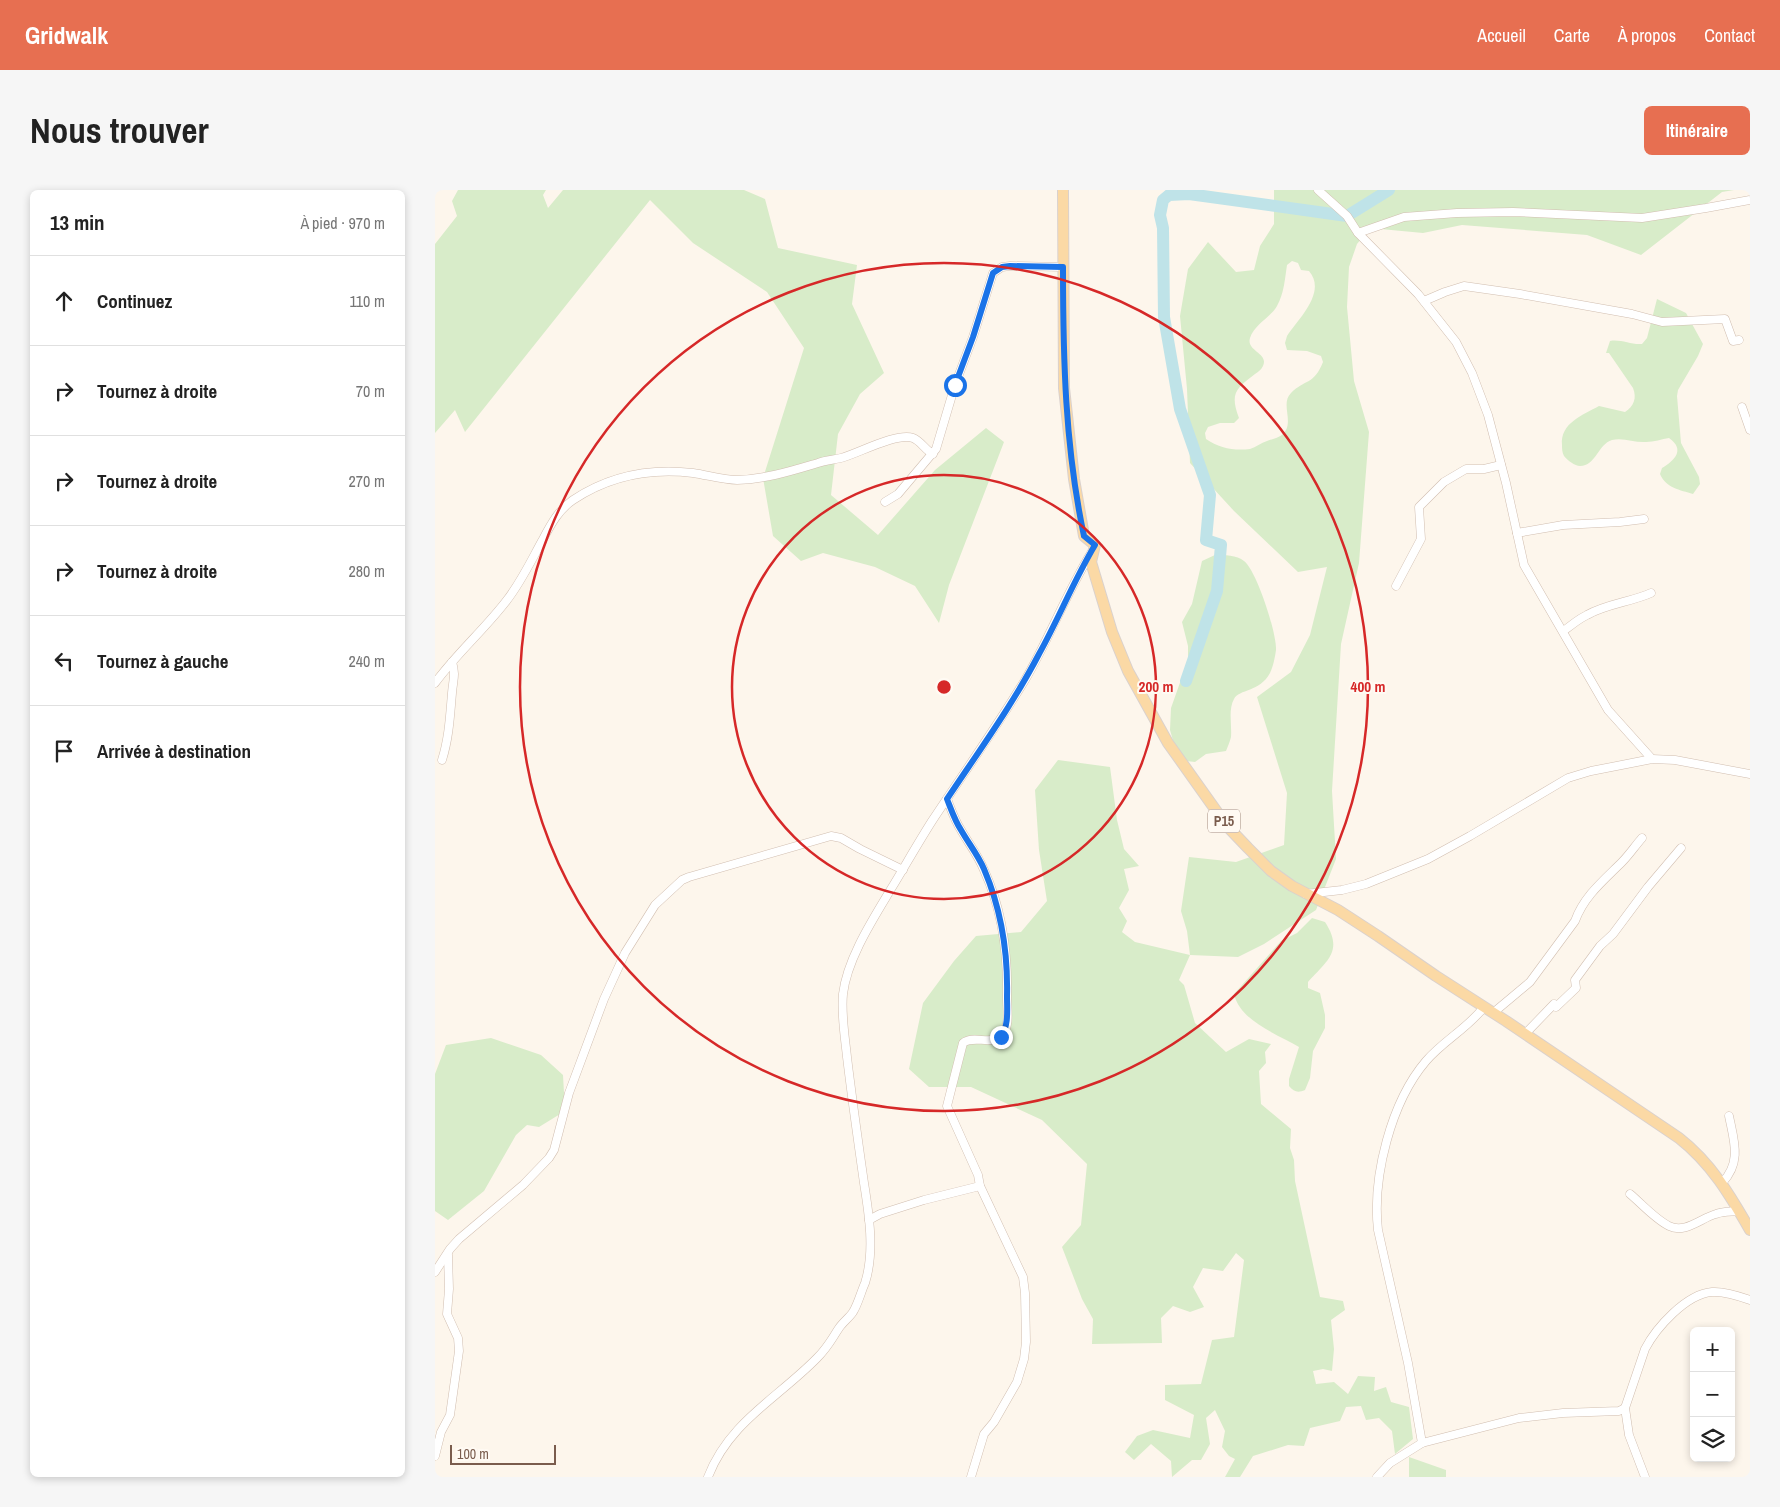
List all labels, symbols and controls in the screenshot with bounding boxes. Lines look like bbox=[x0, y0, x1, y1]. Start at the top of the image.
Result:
text: Gridwalk bbox=[25, 19, 108, 51]
text: Accueil bbox=[1477, 23, 1526, 48]
text: Carte bbox=[1554, 23, 1590, 48]
text: À propos bbox=[1618, 23, 1676, 48]
text: Contact bbox=[1704, 23, 1755, 48]
button: Itinéraire bbox=[1644, 106, 1750, 155]
text: Nous trouver bbox=[30, 107, 209, 154]
text: 13 min bbox=[50, 208, 105, 237]
text: À pied · 970 m bbox=[300, 212, 385, 234]
icon: ahead bbox=[50, 287, 78, 315]
text: Continuez bbox=[97, 288, 172, 314]
text: 110 m bbox=[349, 290, 385, 312]
route start bbox=[944, 374, 967, 397]
icon: right bbox=[50, 377, 78, 405]
text: Tournez à droite bbox=[97, 378, 217, 404]
text: 70 m bbox=[356, 380, 385, 402]
icon: right bbox=[50, 467, 78, 495]
text: Tournez à droite bbox=[97, 468, 217, 494]
text: 270 m bbox=[349, 470, 385, 492]
icon: right bbox=[50, 557, 78, 585]
text: Tournez à droite bbox=[97, 558, 217, 584]
text: 280 m bbox=[349, 560, 385, 582]
icon: left bbox=[50, 647, 78, 675]
text: Tournez à gauche bbox=[97, 648, 228, 674]
text: 240 m bbox=[349, 650, 385, 672]
text: 200 m bbox=[1139, 676, 1173, 697]
text: 400 m bbox=[1351, 676, 1385, 697]
centre of rings bbox=[935, 678, 953, 696]
icon: arrive bbox=[50, 737, 78, 765]
text: Arrivée à destination bbox=[97, 738, 251, 764]
road number: P15 bbox=[1208, 810, 1240, 832]
route end bbox=[990, 1026, 1013, 1049]
map controls bbox=[1690, 1327, 1735, 1462]
button: + bbox=[1690, 1327, 1735, 1372]
button: − bbox=[1690, 1372, 1735, 1417]
button: layers bbox=[1690, 1417, 1735, 1462]
scale bar bbox=[450, 1442, 556, 1465]
text: 100 m bbox=[457, 1445, 489, 1463]

